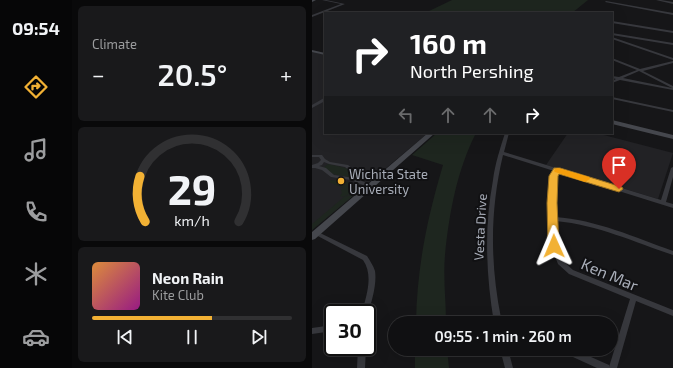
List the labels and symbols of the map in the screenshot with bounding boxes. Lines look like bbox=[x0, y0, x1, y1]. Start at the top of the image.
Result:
pin bbox=[602, 148, 636, 189]
place label: Wichita State University bbox=[349, 166, 428, 197]
marker: Wichita State University bbox=[336, 176, 346, 186]
street label: Vesta Drive bbox=[470, 193, 490, 261]
position arrow bbox=[533, 225, 575, 267]
street label: Ken Mar bbox=[579, 254, 642, 295]
speed limit sign: 30 bbox=[324, 304, 376, 356]

